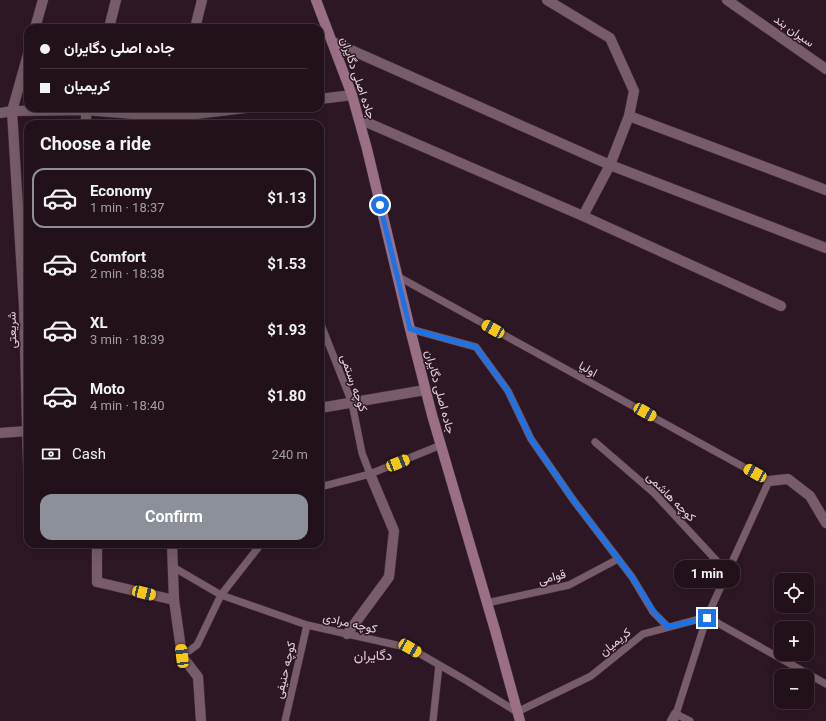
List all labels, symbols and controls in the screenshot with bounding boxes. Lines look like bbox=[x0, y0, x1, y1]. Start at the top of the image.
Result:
street label: سیران بند bbox=[771, 12, 817, 51]
street label: جاده اصلی دگایران bbox=[336, 35, 379, 121]
text: جاده اصلی دگایران bbox=[64, 39, 175, 57]
text: کریمیان bbox=[64, 77, 110, 95]
text: Choose a ride bbox=[40, 133, 151, 154]
icon: car bbox=[42, 180, 78, 216]
text: Economy bbox=[90, 182, 152, 200]
text: $1.13 bbox=[267, 189, 306, 207]
route start bbox=[371, 196, 389, 214]
text: 1 min · 18:37 bbox=[90, 200, 165, 215]
icon: car bbox=[42, 246, 78, 282]
text: Comfort bbox=[90, 248, 146, 266]
text: $1.53 bbox=[267, 255, 306, 273]
text: 2 min · 18:38 bbox=[90, 266, 165, 281]
street label: شریعتی bbox=[5, 311, 20, 349]
icon: car bbox=[42, 312, 78, 348]
text: XL bbox=[90, 314, 108, 332]
car bbox=[480, 318, 506, 340]
text: $1.93 bbox=[267, 321, 306, 339]
text: 3 min · 18:39 bbox=[90, 332, 165, 347]
street label: جاده اصلی دگایران bbox=[421, 349, 458, 436]
street label: کوچه رستمی bbox=[337, 353, 370, 414]
street label: اولیا bbox=[576, 358, 600, 381]
icon: car bbox=[42, 378, 78, 414]
text: Moto bbox=[90, 380, 125, 398]
text: $1.80 bbox=[267, 387, 306, 405]
text: 4 min · 18:40 bbox=[90, 398, 165, 413]
car bbox=[632, 401, 658, 423]
icon: cash bbox=[40, 443, 62, 465]
text: Cash bbox=[72, 445, 106, 463]
text: 240 m bbox=[271, 447, 308, 462]
car bbox=[385, 453, 411, 473]
car bbox=[742, 462, 768, 484]
street label: کوچه هاشمی bbox=[643, 470, 698, 525]
button: Confirm bbox=[40, 494, 308, 540]
callout: 1 min bbox=[674, 560, 740, 588]
text: 1 min bbox=[691, 566, 723, 581]
street label: قوامی bbox=[537, 567, 568, 588]
map controls bbox=[774, 573, 814, 709]
button: locate bbox=[774, 573, 814, 613]
car bbox=[131, 584, 157, 602]
route end bbox=[698, 609, 716, 627]
street label: کوچه مرادی bbox=[321, 610, 378, 637]
button: + bbox=[774, 621, 814, 661]
street label: کریمیان bbox=[597, 625, 634, 660]
car bbox=[397, 637, 423, 659]
street label: کوچه حنیفی bbox=[272, 640, 299, 700]
car bbox=[175, 643, 189, 669]
district label: دگایران bbox=[354, 647, 393, 664]
button: − bbox=[774, 669, 814, 709]

